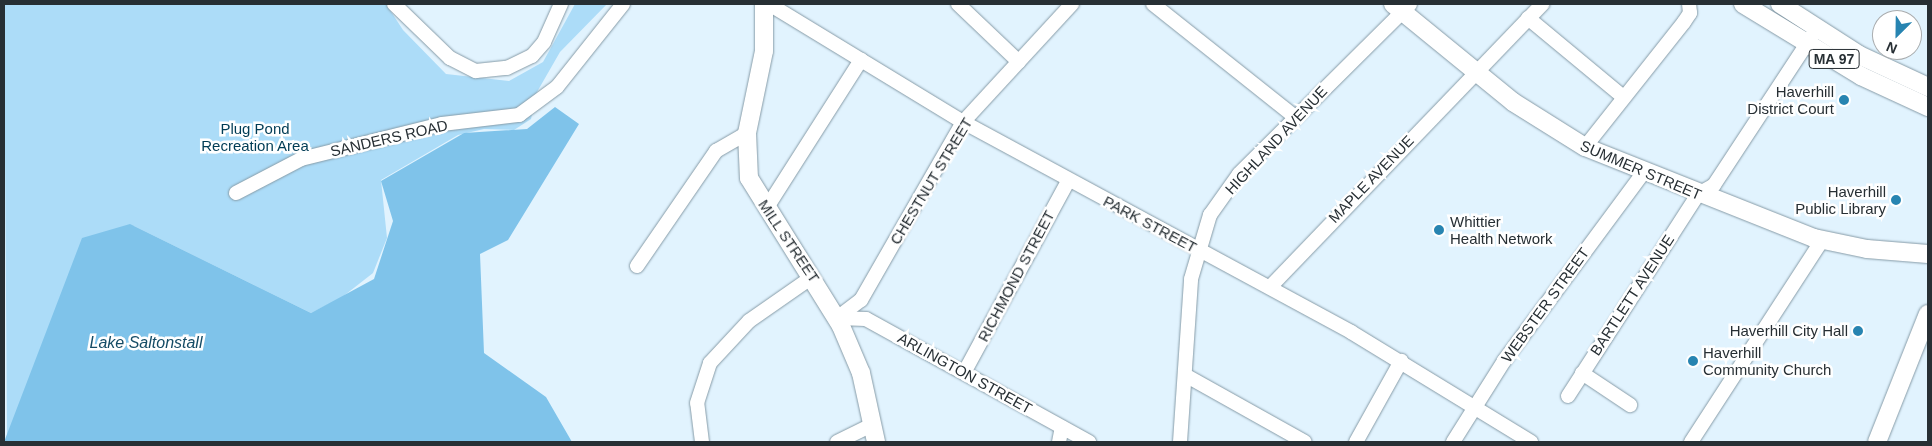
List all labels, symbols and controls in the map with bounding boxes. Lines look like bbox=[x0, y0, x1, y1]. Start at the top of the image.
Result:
north arrow bbox=[1872, 10, 1922, 60]
text: N bbox=[1884, 39, 1899, 57]
road number: MA 97 bbox=[1808, 48, 1860, 70]
street label: HIGHLAND AVENUE bbox=[1221, 82, 1331, 198]
place label: Haverhill District Court bbox=[1747, 82, 1834, 117]
marker: Haverhill District Court bbox=[1838, 94, 1850, 106]
street label: CHESTNUT STREET bbox=[886, 114, 976, 248]
street label: SANDERS ROAD bbox=[329, 116, 449, 160]
park label: Plug Pond Recreation Area bbox=[201, 119, 309, 154]
street label: MAPLE AVENUE bbox=[1324, 131, 1418, 227]
street label: SUMMER STREET bbox=[1578, 136, 1704, 204]
place label: Haverhill Public Library bbox=[1795, 182, 1886, 217]
street label: PARK STREET bbox=[1100, 192, 1200, 256]
marker: Haverhill Public Library bbox=[1890, 194, 1902, 206]
street label: MILL STREET bbox=[755, 196, 823, 286]
street label: RICHMOND STREET bbox=[974, 207, 1058, 345]
place label: Whittier Health Network bbox=[1450, 212, 1553, 247]
marker: Whittier Health Network bbox=[1432, 223, 1446, 237]
street label: BARTLETT AVENUE bbox=[1586, 231, 1678, 359]
street label: WEBSTER STREET bbox=[1497, 244, 1593, 366]
place label: Haverhill City Hall bbox=[1730, 322, 1848, 340]
marker: Haverhill City Hall bbox=[1852, 325, 1864, 337]
street label: ARLINGTON STREET bbox=[895, 329, 1035, 417]
water label: Lake Saltonstall bbox=[90, 333, 202, 353]
place label: Haverhill Community Church bbox=[1703, 343, 1831, 378]
marker: Haverhill Community Church bbox=[1687, 355, 1699, 367]

